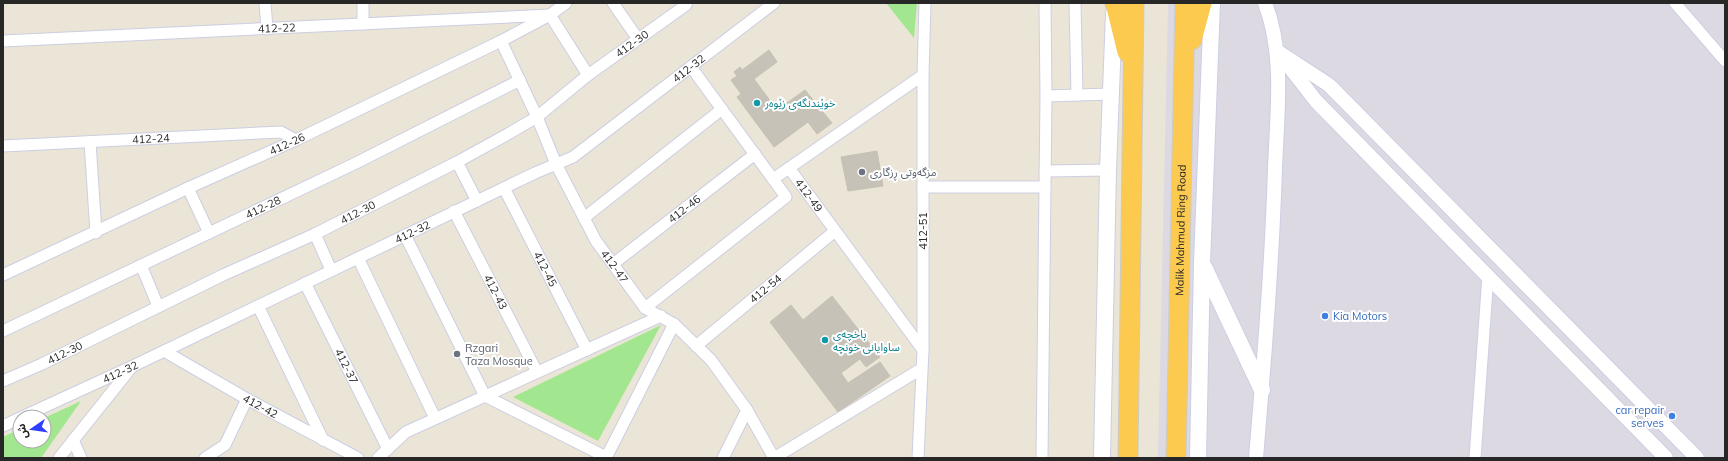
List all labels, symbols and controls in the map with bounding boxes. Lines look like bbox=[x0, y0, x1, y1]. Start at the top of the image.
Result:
street label: 412-22 bbox=[257, 20, 296, 36]
street label: 412-30 bbox=[612, 27, 652, 60]
street label: 412-32 bbox=[669, 51, 708, 85]
place label: خوێندنگەی زێوەر bbox=[764, 96, 836, 110]
marker: خوێندنگەی زێوەر bbox=[752, 98, 762, 108]
street label: 412-26 bbox=[267, 129, 308, 158]
street label: 412-24 bbox=[132, 131, 170, 146]
street label: Malik Mahmud Ring Road bbox=[1172, 164, 1189, 296]
place label: مزگەوتی ڕزگاری bbox=[870, 165, 937, 181]
marker: مزگەوتی ڕزگاری bbox=[857, 167, 867, 177]
street label: 412-49 bbox=[792, 176, 826, 215]
street label: 412-46 bbox=[665, 192, 704, 226]
street label: 412-28 bbox=[243, 193, 283, 222]
street label: 412-30 bbox=[338, 197, 378, 227]
street label: 412-51 bbox=[916, 212, 930, 250]
street label: 412-32 bbox=[392, 217, 433, 246]
street label: 412-47 bbox=[598, 247, 631, 286]
street label: 412-45 bbox=[531, 249, 561, 289]
street label: 412-54 bbox=[746, 271, 785, 306]
street label: 412-43 bbox=[481, 272, 511, 312]
place label: Kia Motors bbox=[1333, 309, 1387, 323]
marker: Kia Motors bbox=[1320, 311, 1330, 321]
place label: باخچەی ساوایانی خونچە bbox=[833, 327, 900, 355]
marker: باخچەی ساوایانی خونچە bbox=[820, 335, 830, 345]
street label: 412-30 bbox=[45, 338, 85, 367]
place label: Rzgari Taza Mosque bbox=[465, 341, 533, 368]
street label: 412-37 bbox=[332, 346, 361, 386]
marker: Rzgari Taza Mosque bbox=[452, 349, 462, 359]
street label: 412-32 bbox=[100, 357, 141, 386]
street label: 412-42 bbox=[240, 391, 281, 421]
place label: car repair serves bbox=[1615, 403, 1664, 430]
north arrow bbox=[12, 409, 52, 449]
marker: car repair serves bbox=[1667, 411, 1677, 421]
text: ش bbox=[14, 422, 31, 440]

